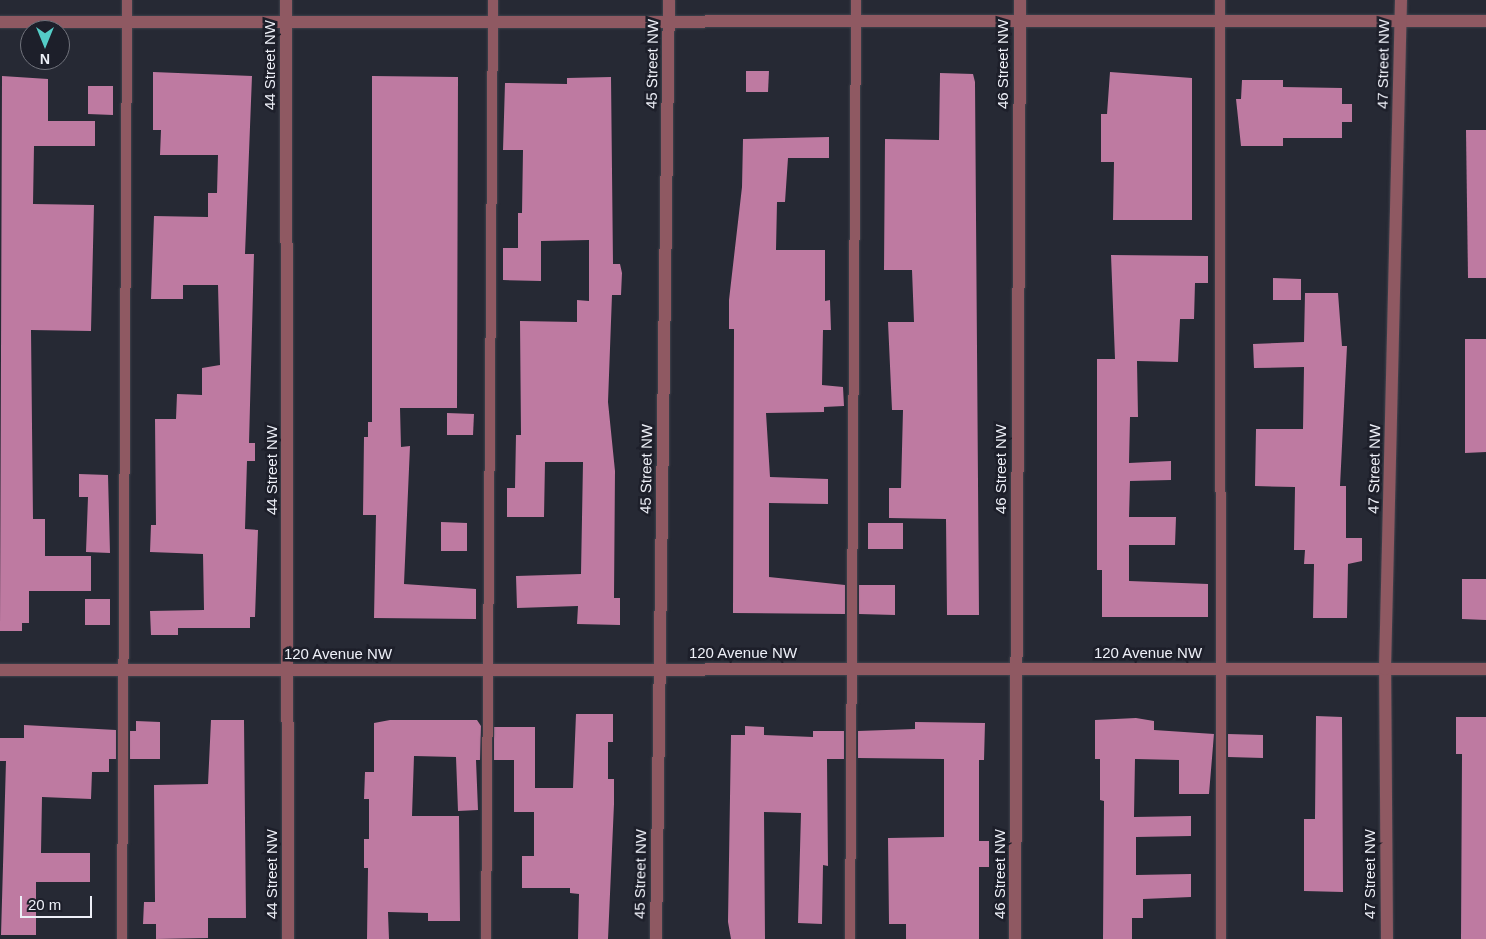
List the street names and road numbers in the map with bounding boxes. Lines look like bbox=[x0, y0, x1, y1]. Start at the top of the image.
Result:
street label: 45 Street NW bbox=[642, 19, 662, 109]
street label: 46 Street NW bbox=[994, 19, 1012, 109]
street label: 47 Street NW bbox=[1373, 19, 1393, 109]
street label: 44 Street NW bbox=[261, 20, 279, 110]
street label: 45 Street NW bbox=[636, 424, 656, 514]
street label: 46 Street NW bbox=[992, 424, 1010, 514]
street label: 47 Street NW bbox=[1364, 424, 1384, 514]
street label: 44 Street NW bbox=[263, 425, 281, 515]
street label: 120 Avenue NW bbox=[689, 644, 797, 662]
street label: 120 Avenue NW bbox=[1094, 644, 1202, 662]
street label: 120 Avenue NW bbox=[284, 645, 392, 663]
street label: 44 Street NW bbox=[263, 829, 281, 919]
street label: 45 Street NW bbox=[630, 829, 650, 919]
street label: 46 Street NW bbox=[991, 829, 1009, 919]
street label: 47 Street NW bbox=[1361, 829, 1379, 919]

